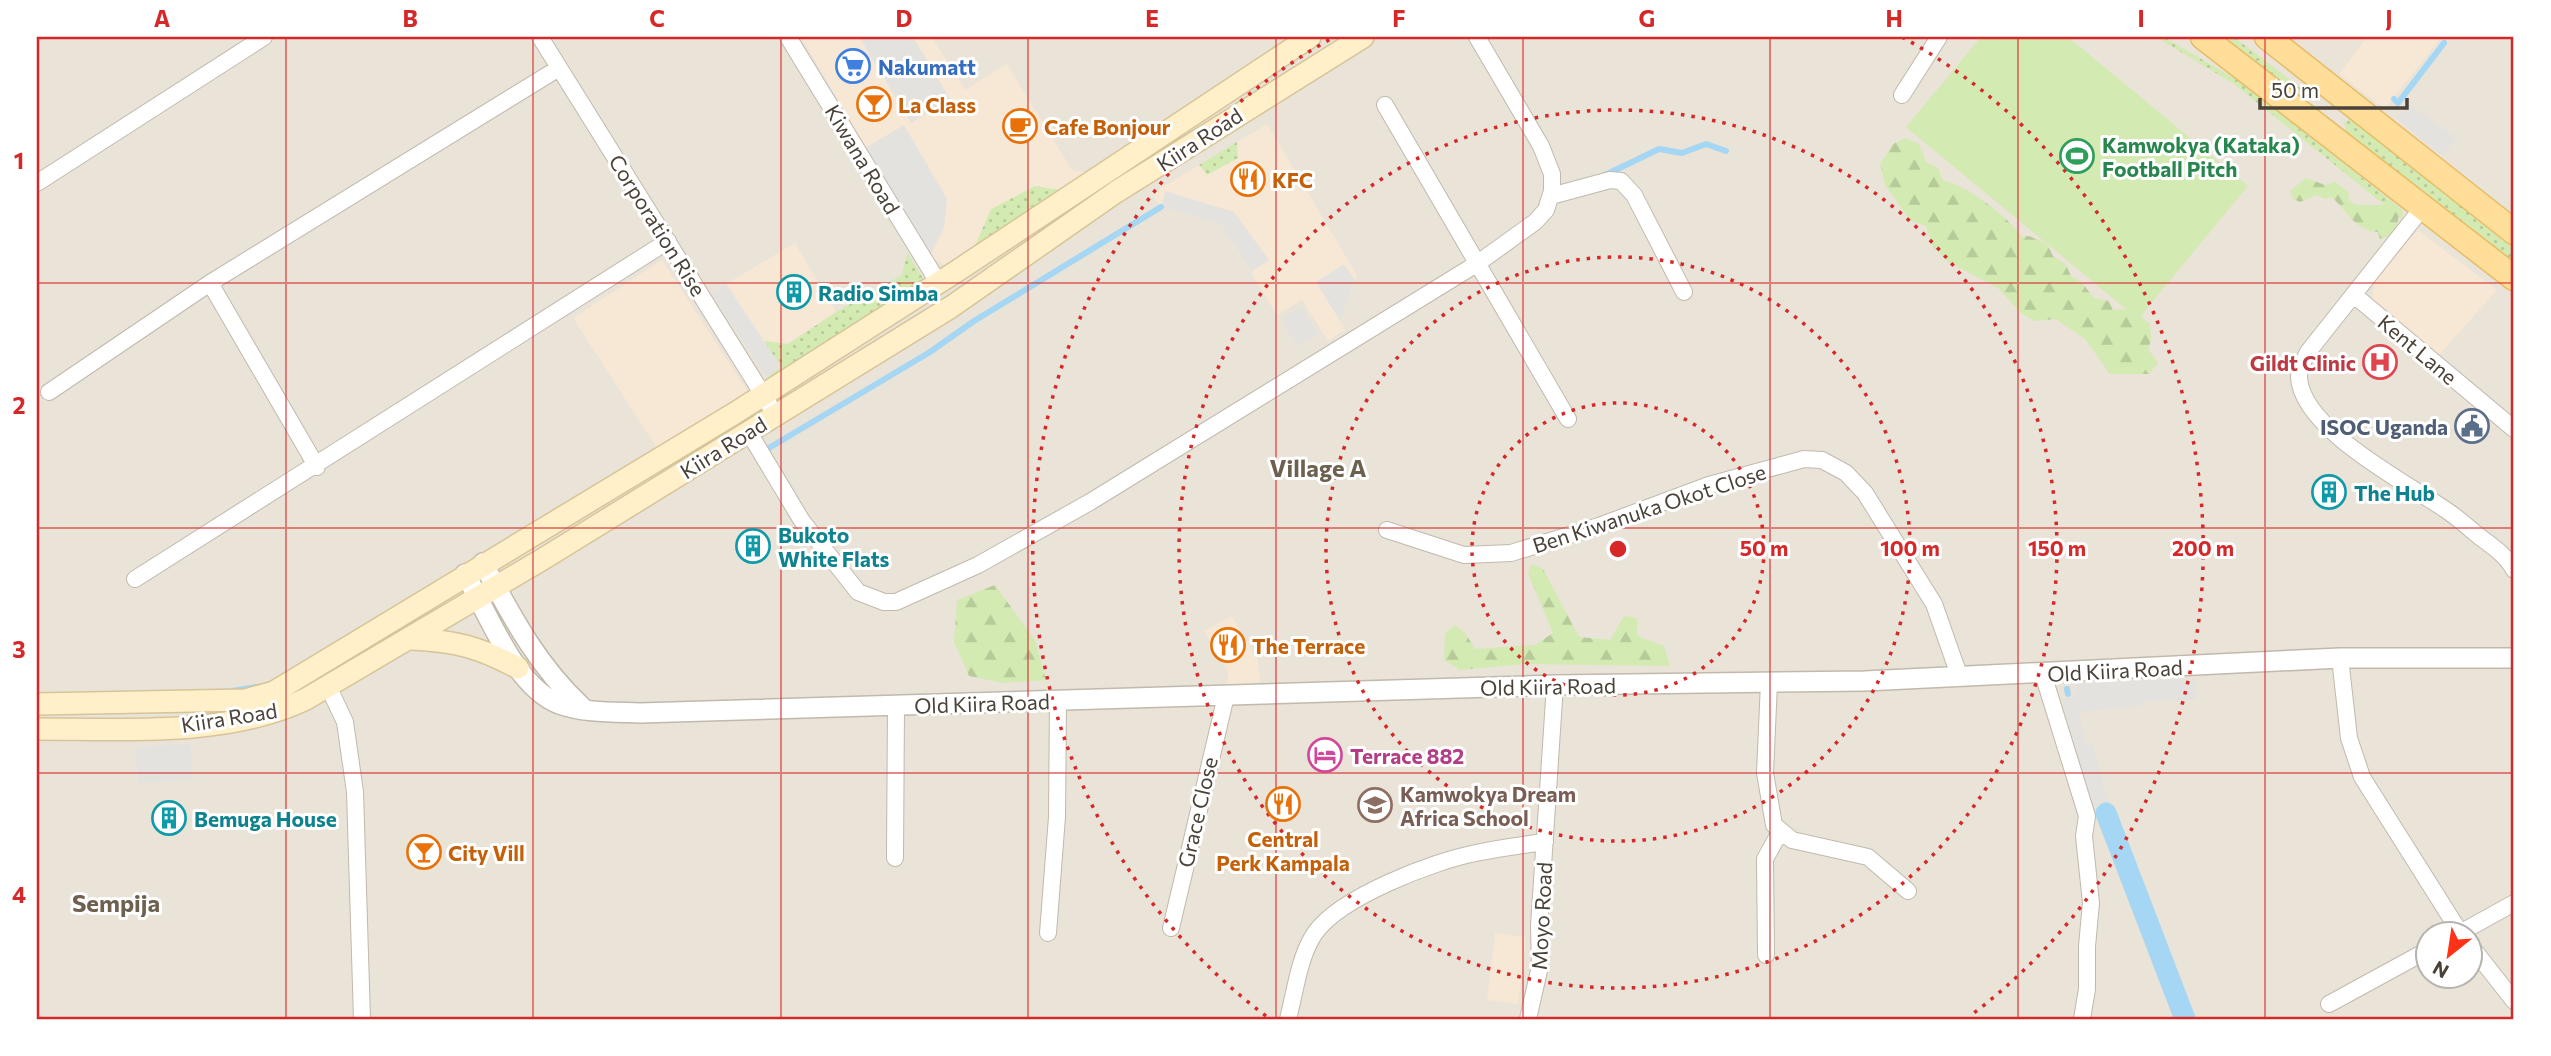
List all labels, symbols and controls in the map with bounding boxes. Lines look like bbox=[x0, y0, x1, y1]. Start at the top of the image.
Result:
text: A bbox=[154, 4, 171, 32]
text: B bbox=[402, 4, 418, 32]
text: C bbox=[649, 4, 665, 32]
text: D bbox=[896, 4, 913, 32]
text: E bbox=[1145, 4, 1159, 32]
text: F bbox=[1392, 4, 1406, 32]
text: G bbox=[1639, 4, 1655, 32]
text: H bbox=[1885, 4, 1903, 32]
text: I bbox=[2137, 4, 2145, 32]
text: J bbox=[2385, 4, 2393, 32]
supermarket icon: Nakumatt bbox=[834, 47, 872, 85]
place label: Nakumatt bbox=[878, 54, 976, 79]
scale bar bbox=[2260, 66, 2408, 110]
text: 50 m bbox=[2271, 77, 2319, 102]
bar icon: La Class bbox=[855, 85, 893, 123]
place label: La Class bbox=[898, 92, 976, 117]
street label: Kiwana Road bbox=[821, 100, 905, 218]
street label: Kiira Road bbox=[1151, 102, 1247, 176]
cafe icon: Cafe Bonjour bbox=[1001, 107, 1039, 145]
place label: Cafe Bonjour bbox=[1044, 114, 1171, 139]
place label: Kamwokya (Kataka) Football Pitch bbox=[2102, 132, 2300, 181]
sports icon: Kamwokya (Kataka) Football Pitch bbox=[2058, 137, 2096, 175]
text: 1 bbox=[14, 146, 24, 174]
street label: Corporation Rise bbox=[604, 150, 712, 300]
restaurant icon: KFC bbox=[1229, 160, 1267, 198]
place label: KFC bbox=[1272, 167, 1313, 192]
building icon: Radio Simba bbox=[775, 273, 813, 311]
place label: Radio Simba bbox=[818, 280, 938, 305]
street label: Kent Lane bbox=[2373, 309, 2463, 389]
hospital icon: Gildt Clinic bbox=[2361, 343, 2399, 381]
place label: Gildt Clinic bbox=[2250, 350, 2356, 375]
text: 2 bbox=[12, 391, 26, 419]
public building icon: ISOC Uganda bbox=[2453, 407, 2491, 445]
street label: Kiira Road bbox=[675, 411, 771, 483]
place label: ISOC Uganda bbox=[2320, 414, 2448, 439]
district label: Village A bbox=[1270, 453, 1366, 482]
street label: Ben Kiwanuka Okot Close bbox=[1529, 458, 1769, 558]
building icon: The Hub bbox=[2310, 473, 2348, 511]
place label: The Hub bbox=[2354, 480, 2435, 505]
place label: Bukoto White Flats bbox=[778, 522, 890, 571]
building icon: Bukoto White Flats bbox=[734, 527, 772, 565]
text: 50 m bbox=[1740, 535, 1788, 560]
text: 100 m bbox=[1880, 535, 1940, 560]
text: 150 m bbox=[2028, 535, 2086, 560]
text: 200 m bbox=[2172, 535, 2234, 560]
centre of rings bbox=[1606, 537, 1630, 561]
restaurant icon: The Terrace bbox=[1209, 626, 1247, 664]
place label: The Terrace bbox=[1252, 633, 1365, 658]
text: 3 bbox=[12, 635, 26, 663]
street label: Old Kiira Road bbox=[2047, 654, 2183, 686]
street label: Old Kiira Road bbox=[1480, 672, 1616, 700]
street label: Old Kiira Road bbox=[914, 688, 1050, 718]
street label: Kiira Road bbox=[179, 697, 279, 737]
hotel icon: Terrace 882 bbox=[1306, 736, 1344, 774]
place label: Terrace 882 bbox=[1350, 743, 1464, 768]
street label: Grace Close bbox=[1172, 754, 1222, 870]
place label: Kamwokya Dream Africa School bbox=[1400, 781, 1576, 830]
restaurant icon: Central Perk Kampala bbox=[1264, 785, 1302, 823]
school or university icon: Kamwokya Dream Africa School bbox=[1356, 786, 1394, 824]
building icon: Bemuga House bbox=[150, 799, 188, 837]
place label: Bemuga House bbox=[194, 806, 337, 831]
place label: Central Perk Kampala bbox=[1216, 826, 1350, 875]
bar icon: City Vill bbox=[405, 833, 443, 871]
place label: City Vill bbox=[448, 840, 525, 865]
street label: Moyo Road bbox=[1526, 861, 1556, 971]
text: 4 bbox=[12, 880, 26, 908]
district label: Sempija bbox=[72, 888, 160, 917]
north arrow bbox=[2414, 920, 2484, 990]
text: N bbox=[2428, 957, 2452, 984]

